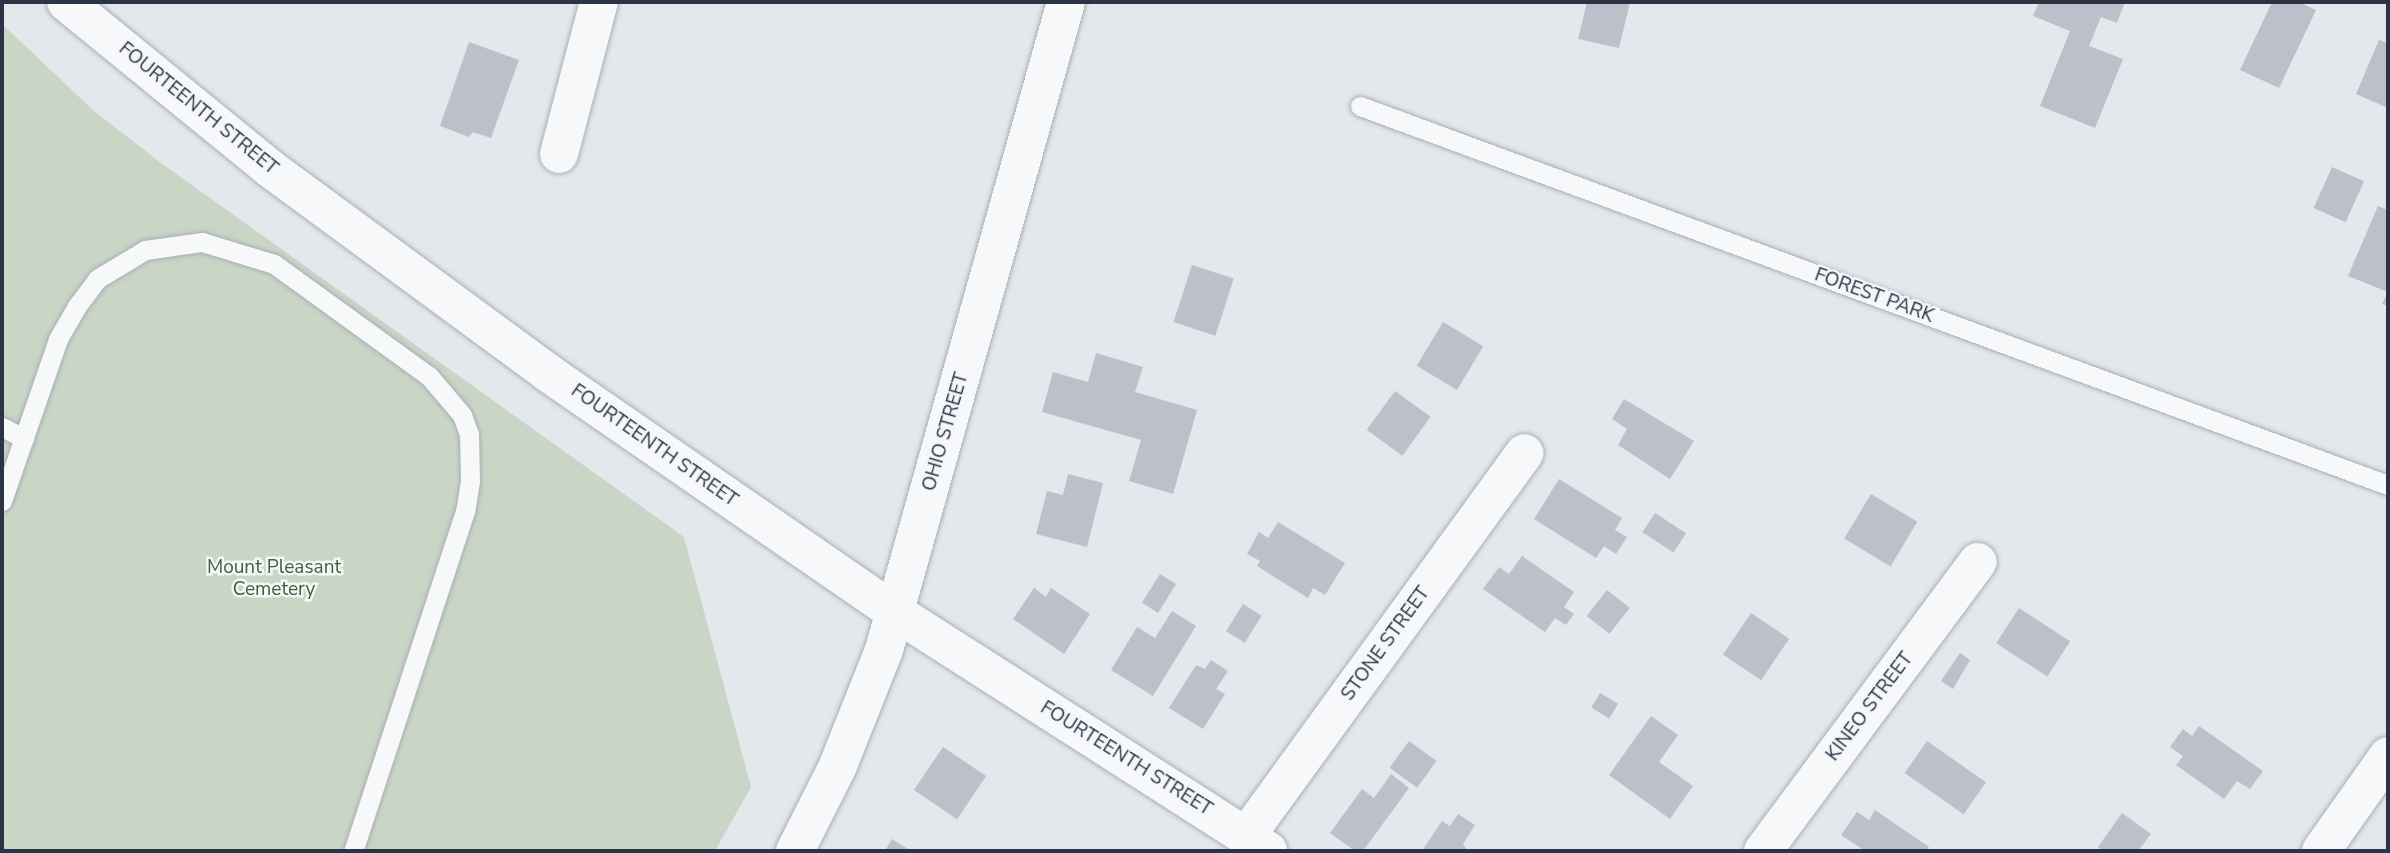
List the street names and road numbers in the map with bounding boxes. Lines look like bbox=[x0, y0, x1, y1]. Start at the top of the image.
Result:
street label: FOURTEENTH STREET bbox=[114, 38, 282, 180]
street label: FOREST PARK bbox=[1811, 264, 1937, 328]
street label: OHIO STREET bbox=[918, 370, 974, 494]
street label: FOURTEENTH STREET bbox=[566, 380, 742, 512]
street label: STONE STREET bbox=[1337, 582, 1435, 706]
street label: KINEO STREET bbox=[1822, 648, 1918, 766]
street label: FOURTEENTH STREET bbox=[1036, 697, 1216, 821]

